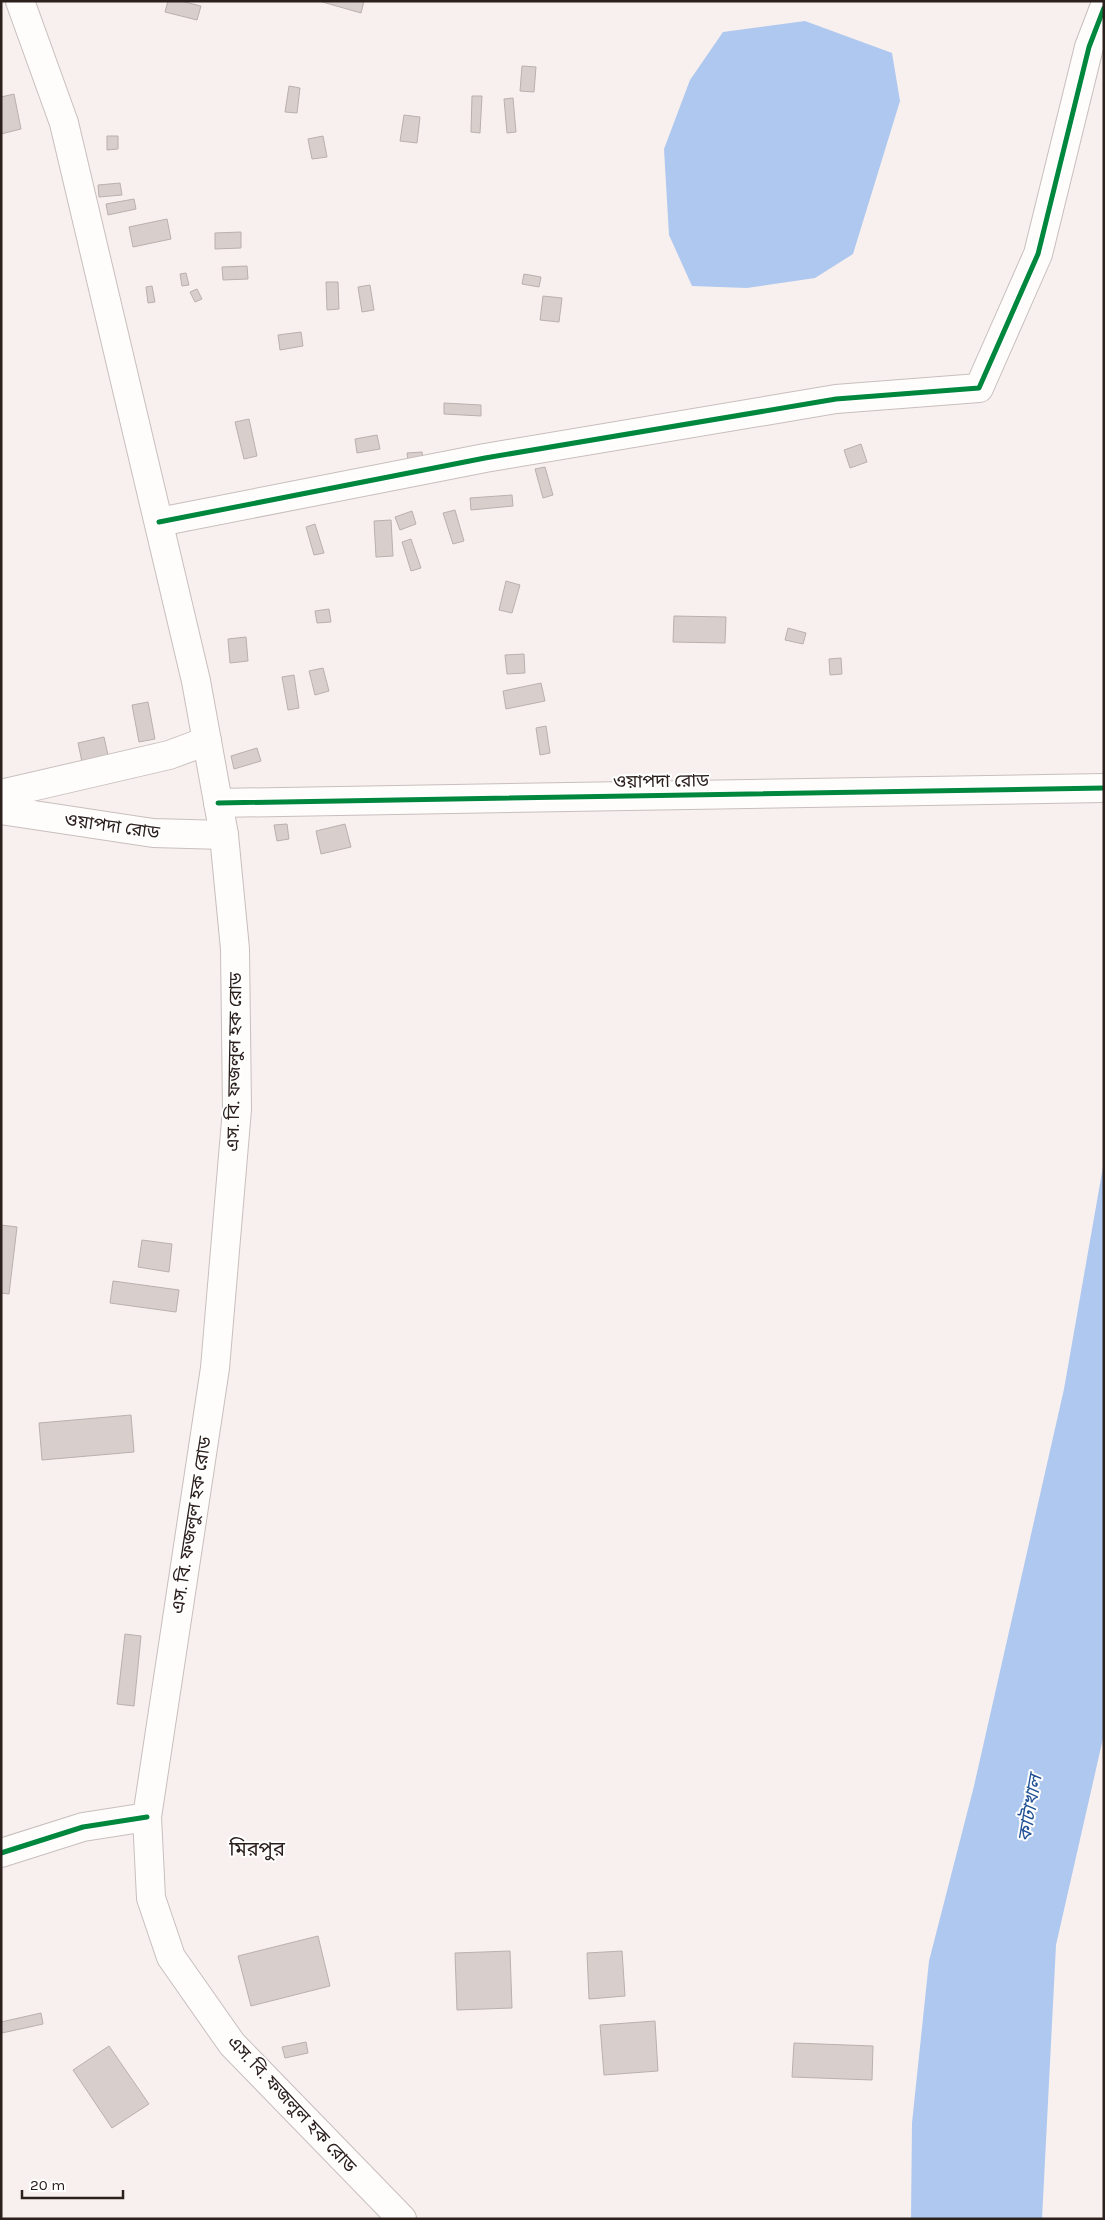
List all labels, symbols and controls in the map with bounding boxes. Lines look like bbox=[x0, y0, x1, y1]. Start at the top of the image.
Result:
street label: ওয়াপদা রোড bbox=[613, 769, 709, 793]
street label: ওয়াপদা রোড bbox=[63, 808, 161, 844]
street label: এস. বি. ফজলুল হক রোড bbox=[221, 972, 247, 1152]
street label: এস. বি. ফজলুল হক রোড bbox=[166, 1435, 216, 1615]
water label: কাটাখাল bbox=[1012, 1769, 1047, 1843]
district label: মিরপুর bbox=[228, 1837, 286, 1861]
street label: এস. বি. ফজলুল হক রোড bbox=[223, 2031, 361, 2177]
scale bar bbox=[22, 2168, 124, 2200]
text: 20 m bbox=[30, 2176, 65, 2194]

